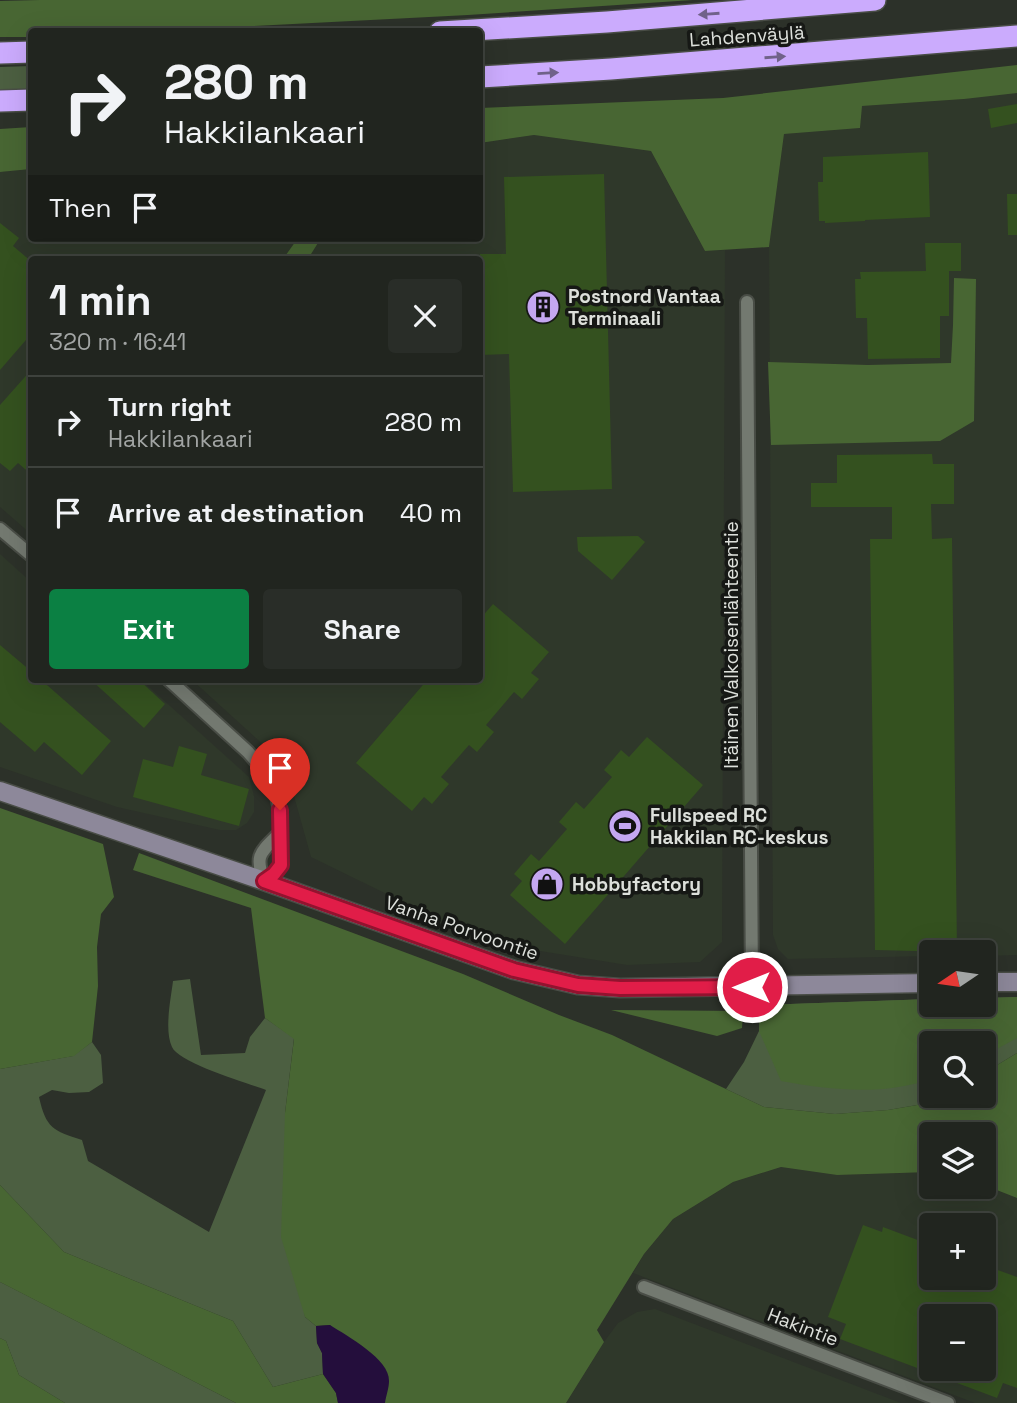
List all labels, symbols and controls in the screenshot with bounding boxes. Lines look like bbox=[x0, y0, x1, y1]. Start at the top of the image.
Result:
one-way arrow bbox=[698, 9, 720, 20]
street label: Lahdenväylä bbox=[688, 19, 806, 53]
text: 280 m bbox=[164, 51, 309, 113]
one-way arrow bbox=[764, 51, 786, 62]
icon: right bbox=[49, 56, 140, 147]
one-way arrow bbox=[537, 68, 559, 79]
text: Hakkilankaari bbox=[164, 112, 365, 152]
icon: arrive bbox=[126, 189, 164, 227]
text: Then bbox=[49, 191, 112, 225]
text: 1 min bbox=[49, 274, 152, 327]
button: close bbox=[388, 279, 462, 353]
place label: Postnord Vantaa Terminaali bbox=[568, 284, 721, 331]
building icon: Postnord Vantaa Terminaali bbox=[524, 288, 562, 326]
text: 320 m · 16:41 bbox=[49, 327, 186, 357]
text: Turn right bbox=[108, 390, 232, 424]
icon: right bbox=[49, 403, 87, 441]
text: 280 m bbox=[384, 405, 462, 439]
text: Hakkilankaari bbox=[108, 424, 253, 454]
icon: arrive bbox=[49, 494, 87, 532]
text: Arrive at destination bbox=[108, 496, 365, 530]
text: 40 m bbox=[400, 496, 462, 530]
street label: Itäinen Valkoisenlähteentie bbox=[719, 521, 744, 769]
button: Exit bbox=[49, 589, 249, 669]
button: Share bbox=[263, 589, 462, 669]
pin bbox=[250, 738, 310, 810]
icon: arrive bbox=[261, 749, 299, 787]
place label: Fullspeed RC Hakkilan RC-keskus bbox=[650, 803, 828, 850]
sports icon: Fullspeed RC Hakkilan RC-keskus bbox=[606, 807, 644, 845]
shop icon: Hobbyfactory bbox=[528, 865, 566, 903]
place label: Hobbyfactory bbox=[572, 872, 701, 897]
street label: Vanha Porvoontie bbox=[382, 890, 542, 966]
north arrow bbox=[919, 940, 996, 1017]
map controls bbox=[919, 940, 996, 1381]
position arrow bbox=[715, 950, 789, 1024]
button: search bbox=[919, 1031, 996, 1108]
button: layers bbox=[919, 1122, 996, 1199]
button: + bbox=[919, 1213, 996, 1290]
street label: Hakintie bbox=[764, 1302, 842, 1352]
button: − bbox=[919, 1304, 996, 1381]

